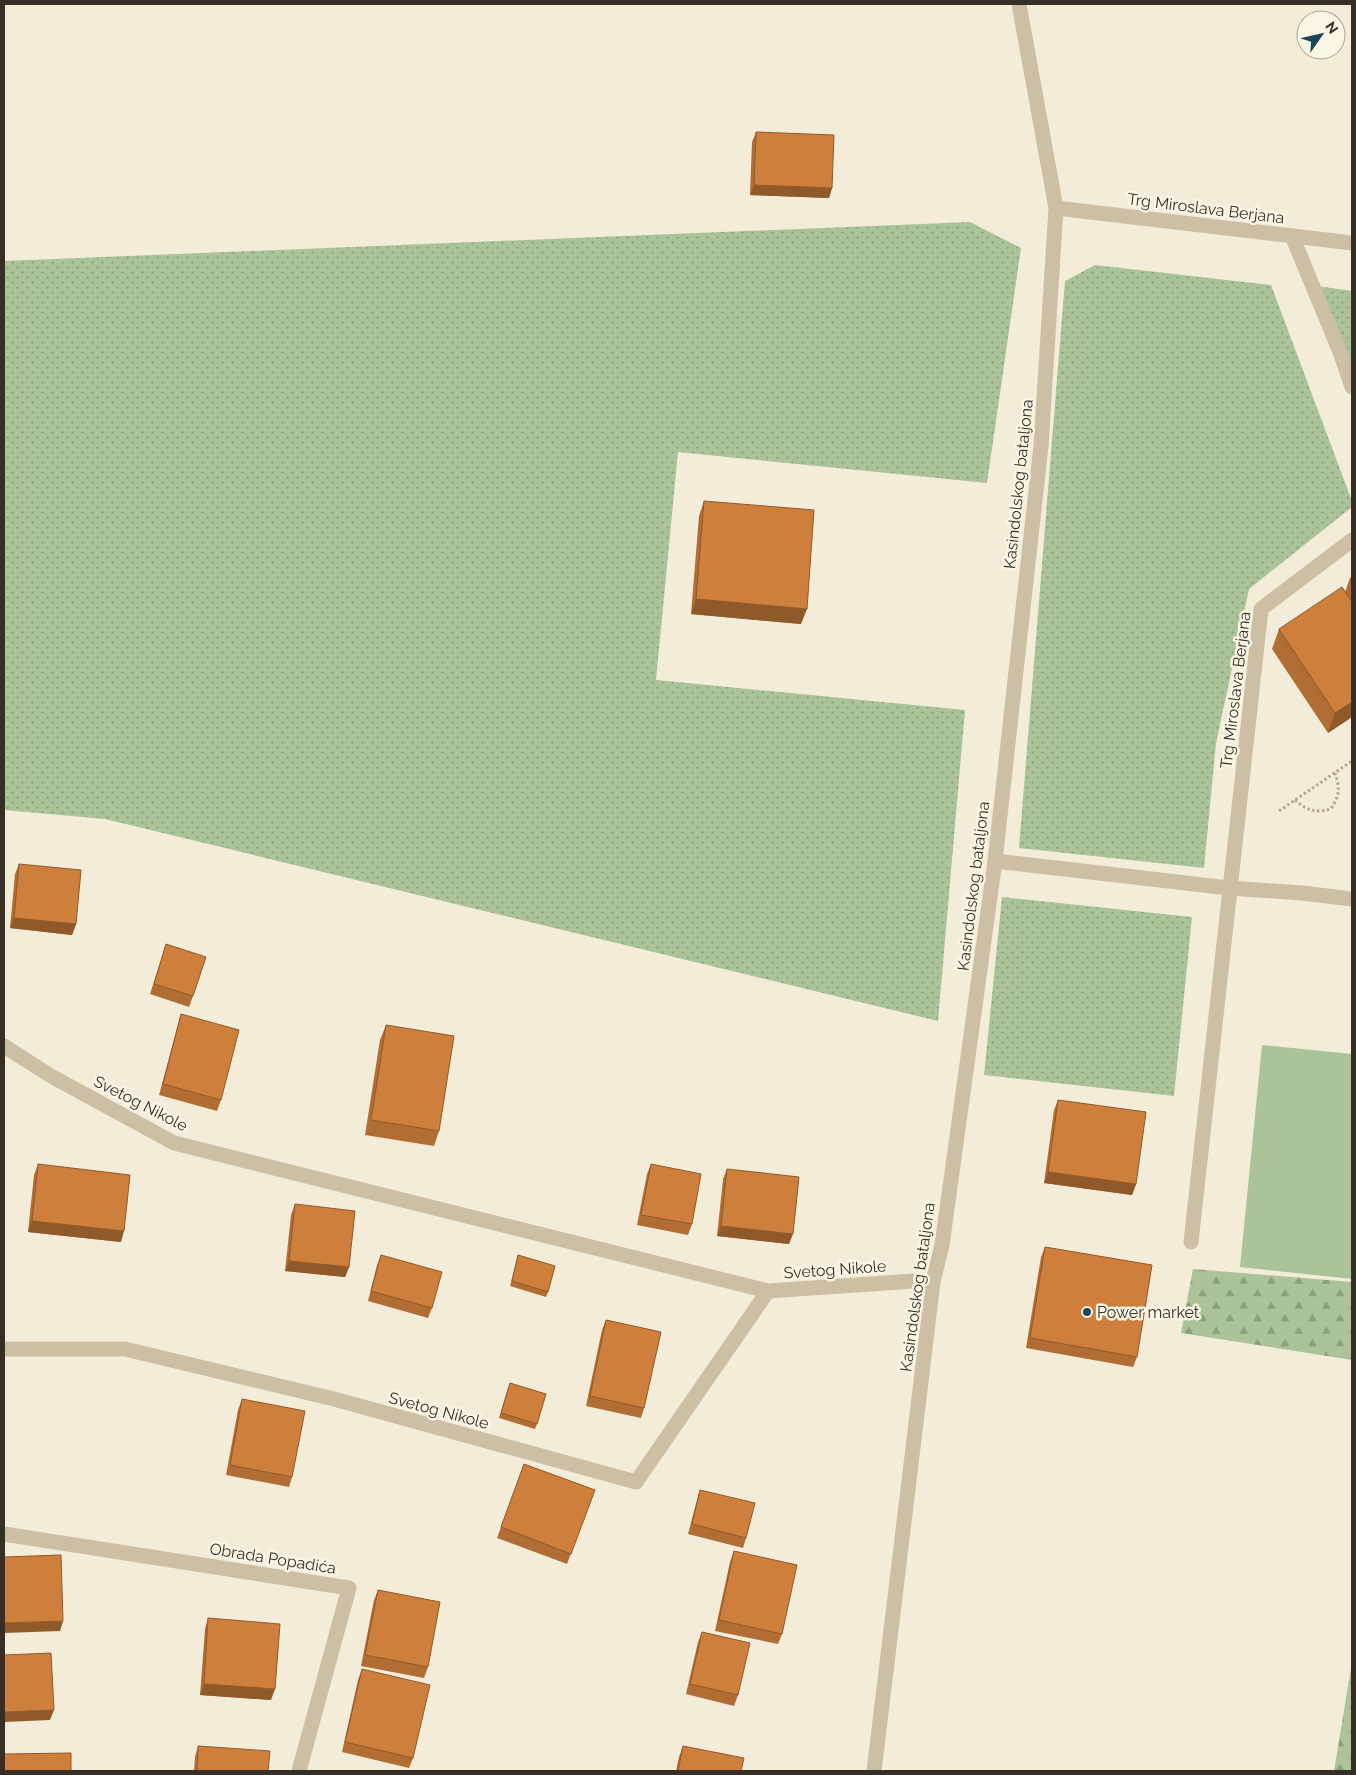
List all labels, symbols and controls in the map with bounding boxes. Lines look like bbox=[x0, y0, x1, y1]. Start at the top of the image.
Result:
north arrow bbox=[1296, 10, 1346, 60]
text: N bbox=[1322, 19, 1341, 37]
street label: Trg Miroslava Berjana bbox=[1126, 189, 1285, 228]
street label: Kasindolskog bataljona bbox=[1000, 398, 1037, 570]
street label: Trg Miroslava Berjana bbox=[1216, 611, 1255, 770]
street label: Kasindolskog bataljona bbox=[954, 800, 993, 972]
street label: Svetog Nikole bbox=[91, 1072, 191, 1135]
street label: Kasindolskog bataljona bbox=[896, 1201, 939, 1373]
street label: Svetog Nikole bbox=[783, 1256, 887, 1283]
place label: Power market bbox=[1097, 1303, 1200, 1322]
marker: Power market bbox=[1081, 1306, 1093, 1318]
street label: Svetog Nikole bbox=[387, 1388, 491, 1433]
street label: Obrada Popadića bbox=[208, 1539, 338, 1578]

